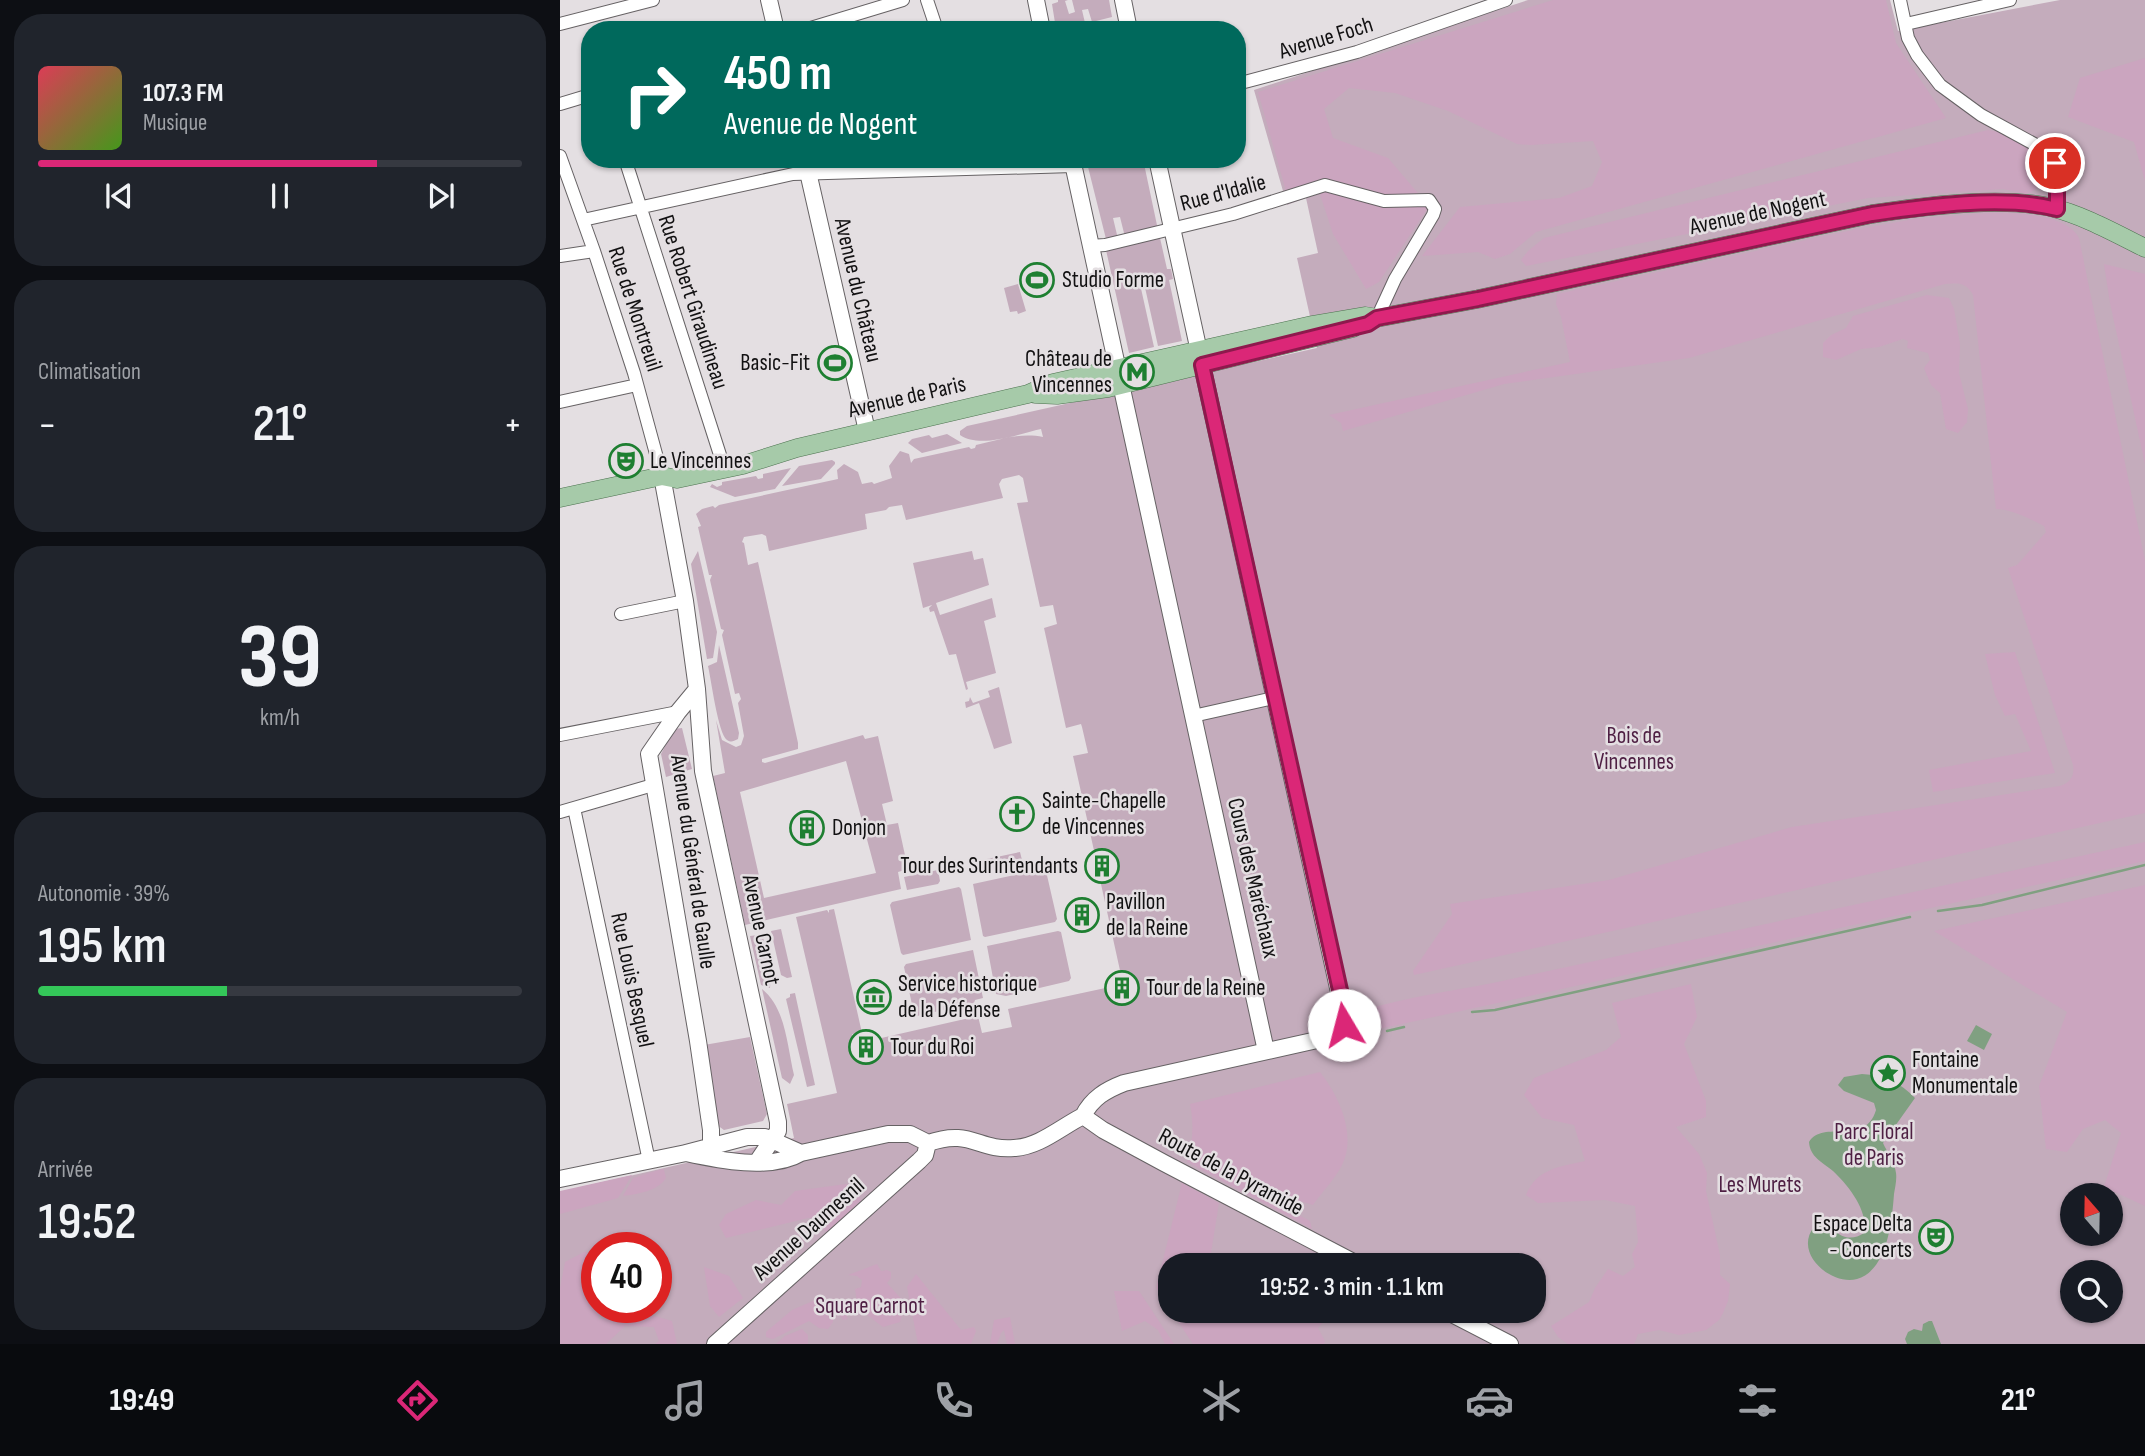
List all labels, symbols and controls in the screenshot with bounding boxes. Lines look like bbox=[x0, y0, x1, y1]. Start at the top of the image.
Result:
street label: Avenue Foch bbox=[1275, 10, 1376, 66]
text: 450 m bbox=[724, 45, 832, 104]
icon: right bbox=[609, 49, 700, 140]
text: 107.3 FM bbox=[143, 78, 223, 109]
text: Avenue de Nogent bbox=[724, 105, 917, 144]
text: Musique bbox=[143, 109, 207, 137]
pin bbox=[2025, 133, 2085, 193]
icon: arrive bbox=[2036, 144, 2074, 182]
street label: Rue d'Idalie bbox=[1177, 168, 1269, 218]
icon: previous bbox=[100, 177, 138, 215]
icon: pause bbox=[261, 177, 299, 215]
icon: next bbox=[422, 177, 460, 215]
street label: Avenue de Nogent bbox=[1686, 185, 1829, 241]
street label: Rue Robert Giraudineau bbox=[652, 211, 734, 393]
street label: Avenue du Château bbox=[828, 214, 888, 365]
street label: Rue de Montreuil bbox=[602, 243, 668, 375]
sports icon: Studio Forme bbox=[1018, 261, 1056, 299]
place label: Studio Forme bbox=[1062, 266, 1164, 294]
sports icon: Basic-Fit bbox=[816, 344, 854, 382]
place label: Château de Vincennes bbox=[1025, 345, 1112, 399]
place label: Basic-Fit bbox=[740, 349, 810, 377]
metro station icon: Château de Vincennes bbox=[1118, 353, 1156, 391]
text: Climatisation bbox=[38, 358, 141, 386]
street label: Avenue de Paris bbox=[845, 370, 969, 424]
text: 21° bbox=[253, 393, 307, 456]
text: − bbox=[38, 403, 57, 448]
text: + bbox=[503, 403, 522, 448]
theatre icon: Le Vincennes bbox=[607, 442, 645, 480]
place label: Le Vincennes bbox=[650, 447, 751, 475]
text: 39 bbox=[238, 604, 322, 713]
text: km/h bbox=[260, 704, 300, 732]
park label: Bois de Vincennes bbox=[1594, 722, 1674, 776]
street label: Avenue du Général de Gaulle bbox=[664, 752, 722, 971]
place label: Sainte-Chapelle de Vincennes bbox=[1042, 787, 1166, 841]
church icon: Sainte-Chapelle de Vincennes bbox=[998, 795, 1036, 833]
street label: Cours des Maréchaux bbox=[1221, 795, 1285, 961]
building icon: Donjon bbox=[788, 809, 826, 847]
place label: Donjon bbox=[832, 814, 886, 842]
building icon: Tour des Surintendants bbox=[1083, 847, 1121, 885]
place label: Tour des Surintendants bbox=[900, 852, 1078, 880]
street label: Avenue Carnot bbox=[735, 871, 786, 988]
text: Autonomie · 39% bbox=[38, 880, 170, 908]
place label: Pavillon de la Reine bbox=[1106, 888, 1188, 942]
building icon: Pavillon de la Reine bbox=[1063, 896, 1101, 934]
street label: Rue Louis Besquel bbox=[604, 910, 660, 1050]
text: 195 km bbox=[38, 915, 167, 978]
building icon: Tour de la Reine bbox=[1103, 969, 1141, 1007]
place label: Service historique de la Défense bbox=[898, 970, 1037, 1024]
place label: Tour de la Reine bbox=[1146, 974, 1266, 1002]
museum icon: Service historique de la Défense bbox=[855, 978, 893, 1016]
position arrow bbox=[1307, 988, 1381, 1062]
building icon: Tour du Roi bbox=[847, 1028, 885, 1066]
place label: Tour du Roi bbox=[890, 1033, 974, 1061]
place label: Fontaine Monumentale bbox=[1912, 1046, 2018, 1100]
place icon: Fontaine Monumentale bbox=[1869, 1054, 1907, 1092]
park label: Parc Floral de Paris bbox=[1834, 1118, 1914, 1172]
street label: Route de la Pyramide bbox=[1154, 1122, 1308, 1222]
text: Arrivée bbox=[38, 1156, 93, 1184]
park label: Les Murets bbox=[1718, 1171, 1802, 1199]
street label: Avenue Daumesnil bbox=[747, 1172, 870, 1287]
north arrow bbox=[2060, 1183, 2123, 1246]
map controls bbox=[2060, 1183, 2123, 1323]
text: 19:52 bbox=[38, 1191, 137, 1254]
place label: Espace Delta - Concerts bbox=[1813, 1210, 1912, 1264]
theatre icon: Espace Delta - Concerts bbox=[1917, 1218, 1955, 1256]
speed limit sign: 40 bbox=[581, 1232, 672, 1323]
button: search bbox=[2060, 1260, 2123, 1323]
text: 19:52 · 3 min · 1.1 km bbox=[1260, 1272, 1444, 1303]
park label: Square Carnot bbox=[815, 1292, 925, 1320]
icon: directions bbox=[393, 1376, 442, 1425]
icon: music bbox=[661, 1376, 710, 1425]
icon: phone bbox=[929, 1376, 978, 1425]
icon: climate bbox=[1197, 1376, 1246, 1425]
icon: car bbox=[1465, 1376, 1514, 1425]
icon: filters bbox=[1733, 1376, 1782, 1425]
text: 19:49 bbox=[109, 1381, 174, 1420]
text: 21° bbox=[2001, 1381, 2036, 1420]

